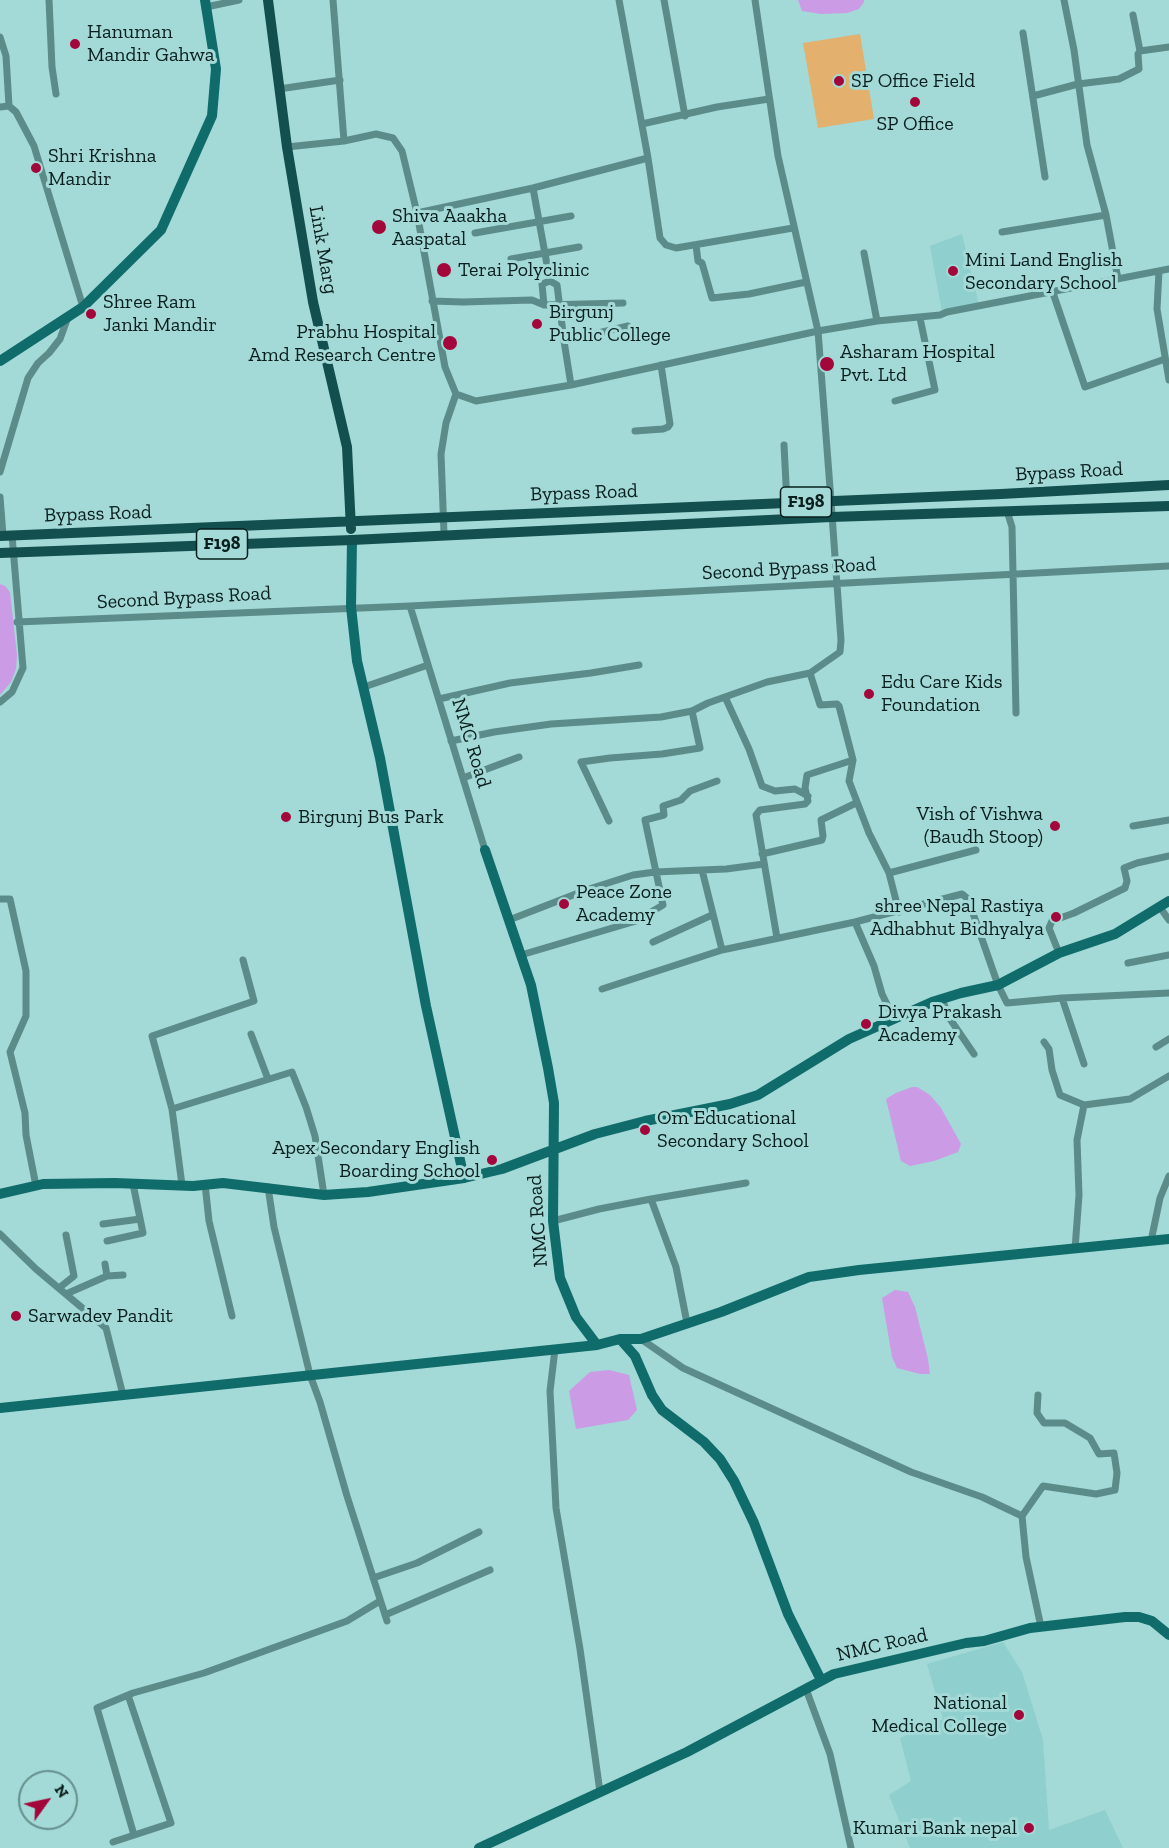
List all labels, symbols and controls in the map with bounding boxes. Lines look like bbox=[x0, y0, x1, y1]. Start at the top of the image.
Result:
place label: Hanuman Mandir Gahwa bbox=[87, 20, 214, 67]
marker: Hanuman Mandir Gahwa bbox=[68, 37, 82, 51]
place label: SP Office Field bbox=[851, 69, 975, 93]
marker: SP Office Field bbox=[832, 74, 846, 88]
marker: SP Office bbox=[908, 95, 922, 109]
place label: SP Office bbox=[876, 112, 954, 136]
place label: Shri Krishna Mandir bbox=[48, 144, 156, 191]
marker: Shri Krishna Mandir bbox=[29, 161, 43, 175]
street label: Link Marg bbox=[303, 204, 343, 296]
place label: Shiva Aaakha Aaspatal bbox=[392, 204, 507, 251]
marker: Shiva Aaakha Aaspatal bbox=[370, 218, 388, 236]
place label: Mini Land English Secondary School bbox=[965, 248, 1122, 295]
place label: Terai Polyclinic bbox=[458, 258, 589, 282]
marker: Terai Polyclinic bbox=[435, 261, 453, 279]
marker: Mini Land English Secondary School bbox=[946, 264, 960, 278]
place label: Shree Ram Janki Mandir bbox=[103, 290, 217, 337]
place label: Birgunj Public College bbox=[549, 300, 671, 347]
marker: Shree Ram Janki Mandir bbox=[84, 307, 98, 321]
marker: Birgunj Public College bbox=[530, 317, 544, 331]
place label: Prabhu Hospital Amd Research Centre bbox=[249, 320, 436, 367]
marker: Prabhu Hospital Amd Research Centre bbox=[441, 334, 459, 352]
place label: Asharam Hospital Pvt. Ltd bbox=[840, 340, 995, 387]
marker: Asharam Hospital Pvt. Ltd bbox=[818, 355, 836, 373]
street label: Bypass Road bbox=[1015, 457, 1123, 487]
street label: Bypass Road bbox=[530, 479, 638, 507]
road number: F198 bbox=[780, 487, 832, 517]
street label: Bypass Road bbox=[44, 500, 152, 528]
road number: F198 bbox=[196, 529, 248, 559]
street label: Second Bypass Road bbox=[701, 552, 877, 586]
street label: Second Bypass Road bbox=[96, 581, 272, 615]
place label: Edu Care Kids Foundation bbox=[881, 670, 1003, 717]
marker: Edu Care Kids Foundation bbox=[862, 687, 876, 701]
street label: NMC Road bbox=[446, 695, 496, 791]
place label: Vish of Vishwa (Baudh Stoop) bbox=[916, 802, 1043, 849]
place label: Birgunj Bus Park bbox=[298, 805, 444, 829]
marker: Birgunj Bus Park bbox=[279, 810, 293, 824]
marker: Vish of Vishwa (Baudh Stoop) bbox=[1048, 819, 1062, 833]
place label: Peace Zone Academy bbox=[576, 880, 672, 927]
place label: shree Nepal Rastiya Adhabhut Bidhyalya bbox=[870, 894, 1044, 941]
marker: Peace Zone Academy bbox=[557, 897, 571, 911]
marker: shree Nepal Rastiya Adhabhut Bidhyalya bbox=[1049, 910, 1063, 924]
place label: Divya Prakash Academy bbox=[878, 1000, 1002, 1047]
marker: Divya Prakash Academy bbox=[859, 1017, 873, 1031]
place label: Om Educational Secondary School bbox=[657, 1106, 809, 1153]
marker: Om Educational Secondary School bbox=[638, 1123, 652, 1137]
place label: Apex Secondary English Boarding School bbox=[272, 1136, 480, 1183]
marker: Apex Secondary English Boarding School bbox=[485, 1153, 499, 1167]
street label: NMC Road bbox=[523, 1174, 553, 1268]
place label: Sarwadev Pandit bbox=[28, 1304, 173, 1328]
marker: Sarwadev Pandit bbox=[9, 1309, 23, 1323]
street label: NMC Road bbox=[834, 1623, 930, 1667]
place label: National Medical College bbox=[872, 1691, 1007, 1738]
marker: National Medical College bbox=[1012, 1708, 1026, 1722]
north arrow bbox=[18, 1770, 78, 1830]
text: N bbox=[51, 1781, 73, 1801]
place label: Kumari Bank nepal bbox=[853, 1816, 1017, 1840]
marker: Kumari Bank nepal bbox=[1022, 1821, 1036, 1835]

